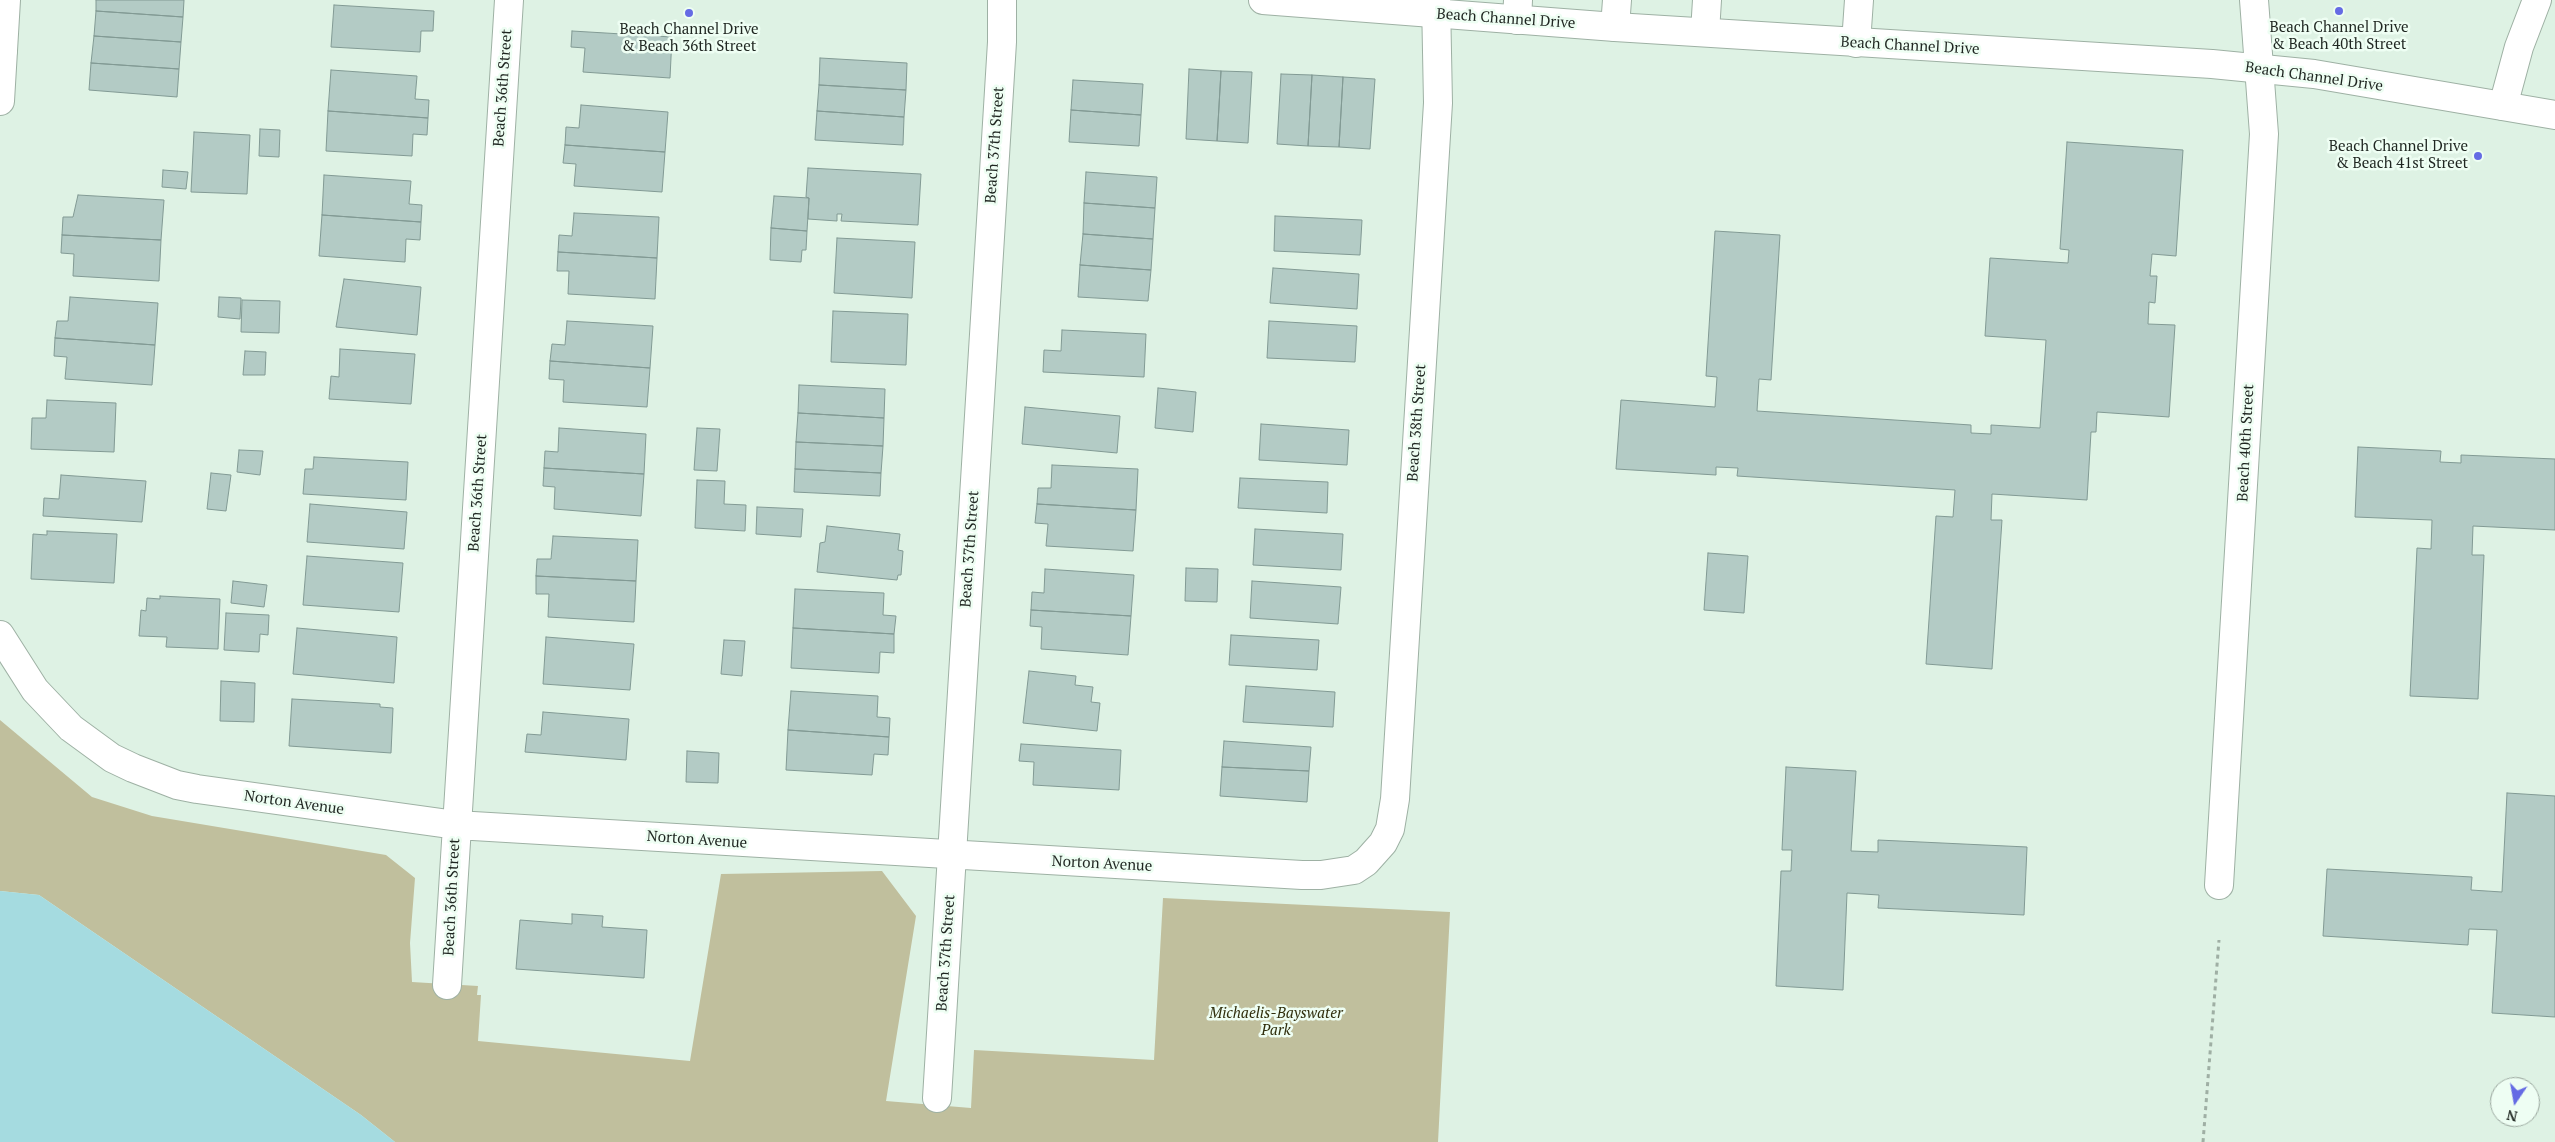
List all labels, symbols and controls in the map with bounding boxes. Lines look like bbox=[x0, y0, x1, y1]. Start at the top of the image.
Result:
street label: Beach Channel Drive bbox=[1436, 5, 1576, 33]
marker: Beach Channel Drive & Beach 40th Street bbox=[2333, 5, 2345, 17]
marker: Beach Channel Drive & Beach 36th Street bbox=[683, 7, 695, 19]
place label: Beach Channel Drive & Beach 40th Street bbox=[2269, 19, 2409, 54]
place label: Beach Channel Drive & Beach 36th Street bbox=[619, 21, 759, 56]
street label: Beach 36th Street bbox=[490, 29, 516, 147]
street label: Beach Channel Drive bbox=[1840, 33, 1980, 59]
street label: Beach Channel Drive bbox=[2244, 58, 2384, 96]
street label: Beach 37th Street bbox=[982, 86, 1008, 204]
place label: Beach Channel Drive & Beach 41st Street bbox=[2329, 138, 2468, 173]
marker: Beach Channel Drive & Beach 41st Street bbox=[2472, 150, 2484, 162]
street label: Beach 38th Street bbox=[1404, 364, 1430, 482]
street label: Beach 40th Street bbox=[2234, 384, 2258, 502]
street label: Beach 36th Street bbox=[465, 434, 491, 552]
street label: Beach 37th Street bbox=[957, 490, 983, 608]
street label: Norton Avenue bbox=[243, 787, 345, 819]
street label: Norton Avenue bbox=[646, 828, 748, 852]
street label: Beach 36th Street bbox=[440, 838, 464, 956]
street label: Norton Avenue bbox=[1051, 852, 1153, 876]
street label: Beach 37th Street bbox=[933, 894, 959, 1012]
park label: Michaelis-Bayswater Park bbox=[1209, 1005, 1343, 1040]
north arrow bbox=[2490, 1077, 2540, 1127]
text: N bbox=[2505, 1106, 2519, 1127]

